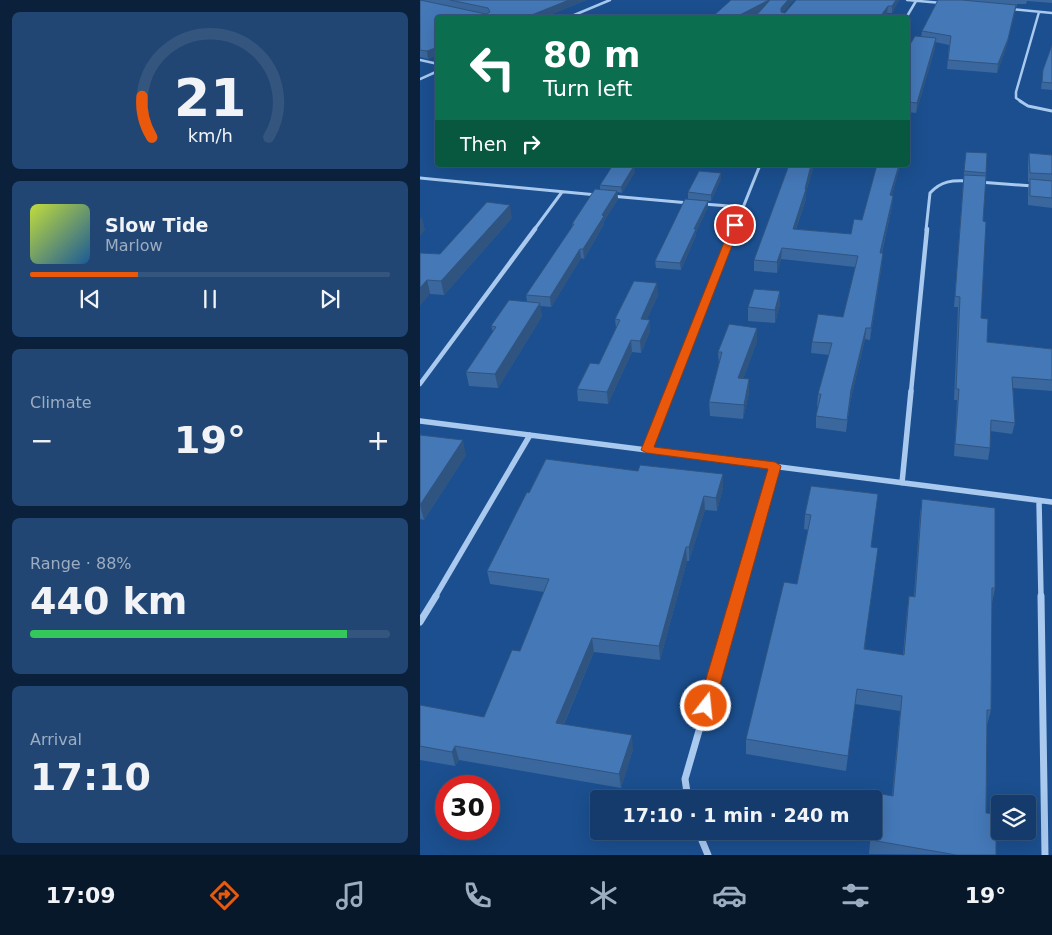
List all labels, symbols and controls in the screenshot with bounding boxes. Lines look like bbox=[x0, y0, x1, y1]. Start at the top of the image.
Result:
icon: left bbox=[460, 35, 525, 100]
text: 80 m bbox=[543, 35, 640, 75]
text: 21 bbox=[174, 68, 246, 128]
text: Turn left bbox=[543, 76, 632, 101]
text: km/h bbox=[187, 125, 233, 146]
icon: right bbox=[517, 130, 545, 158]
text: Then bbox=[460, 133, 507, 155]
pin bbox=[714, 204, 756, 246]
icon: arrive bbox=[721, 211, 749, 239]
text: Slow Tide bbox=[105, 214, 208, 236]
text: Marlow bbox=[105, 236, 163, 255]
icon: previous bbox=[76, 285, 104, 313]
icon: pause bbox=[196, 285, 224, 313]
icon: next bbox=[316, 285, 344, 313]
text: Climate bbox=[30, 393, 92, 412]
text: 19° bbox=[174, 418, 246, 462]
text: − bbox=[30, 424, 53, 457]
text: + bbox=[367, 424, 390, 457]
text: Range · 88% bbox=[30, 554, 132, 573]
text: 440 km bbox=[30, 579, 187, 623]
position arrow bbox=[679, 679, 731, 731]
text: Arrival bbox=[30, 730, 82, 749]
text: 17:10 bbox=[30, 755, 151, 799]
speed limit sign: 30 bbox=[435, 775, 500, 840]
map controls bbox=[991, 795, 1036, 840]
button: layers bbox=[991, 795, 1036, 840]
text: 17:10 · 1 min · 240 m bbox=[622, 804, 850, 826]
icon: directions bbox=[207, 878, 242, 913]
icon: music bbox=[333, 878, 368, 913]
icon: phone bbox=[460, 878, 495, 913]
icon: climate bbox=[586, 878, 621, 913]
icon: car bbox=[712, 878, 747, 913]
icon: filters bbox=[838, 878, 873, 913]
text: 17:09 bbox=[46, 883, 116, 908]
text: 19° bbox=[965, 883, 1006, 908]

